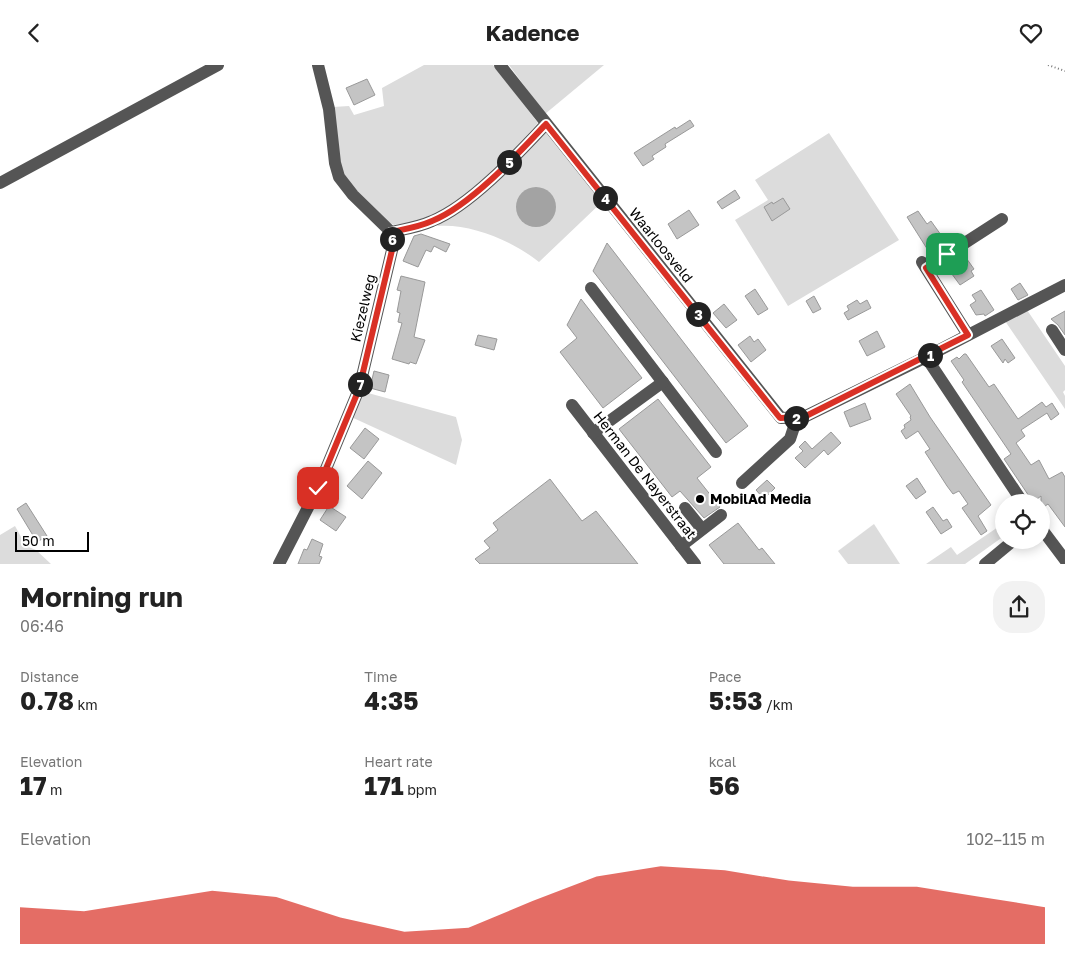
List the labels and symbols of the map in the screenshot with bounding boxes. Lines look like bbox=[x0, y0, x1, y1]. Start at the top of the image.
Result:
pin: 5 bbox=[496, 149, 522, 175]
pin: 4 bbox=[592, 185, 618, 211]
street label: Waarloosveld bbox=[626, 204, 697, 286]
pin: 6 bbox=[380, 227, 404, 251]
pin bbox=[926, 233, 968, 275]
street label: Kiezelweg bbox=[346, 272, 379, 343]
pin: 3 bbox=[686, 301, 710, 327]
pin: 1 bbox=[918, 343, 942, 367]
pin: 7 bbox=[348, 371, 372, 397]
pin: 2 bbox=[784, 405, 808, 431]
street label: Herman De Nayerstraat bbox=[590, 408, 700, 542]
pin bbox=[297, 467, 339, 509]
place label: MobilAd Media bbox=[710, 490, 811, 507]
marker: MobilAd Media bbox=[694, 493, 706, 505]
scale bar bbox=[15, 529, 89, 552]

